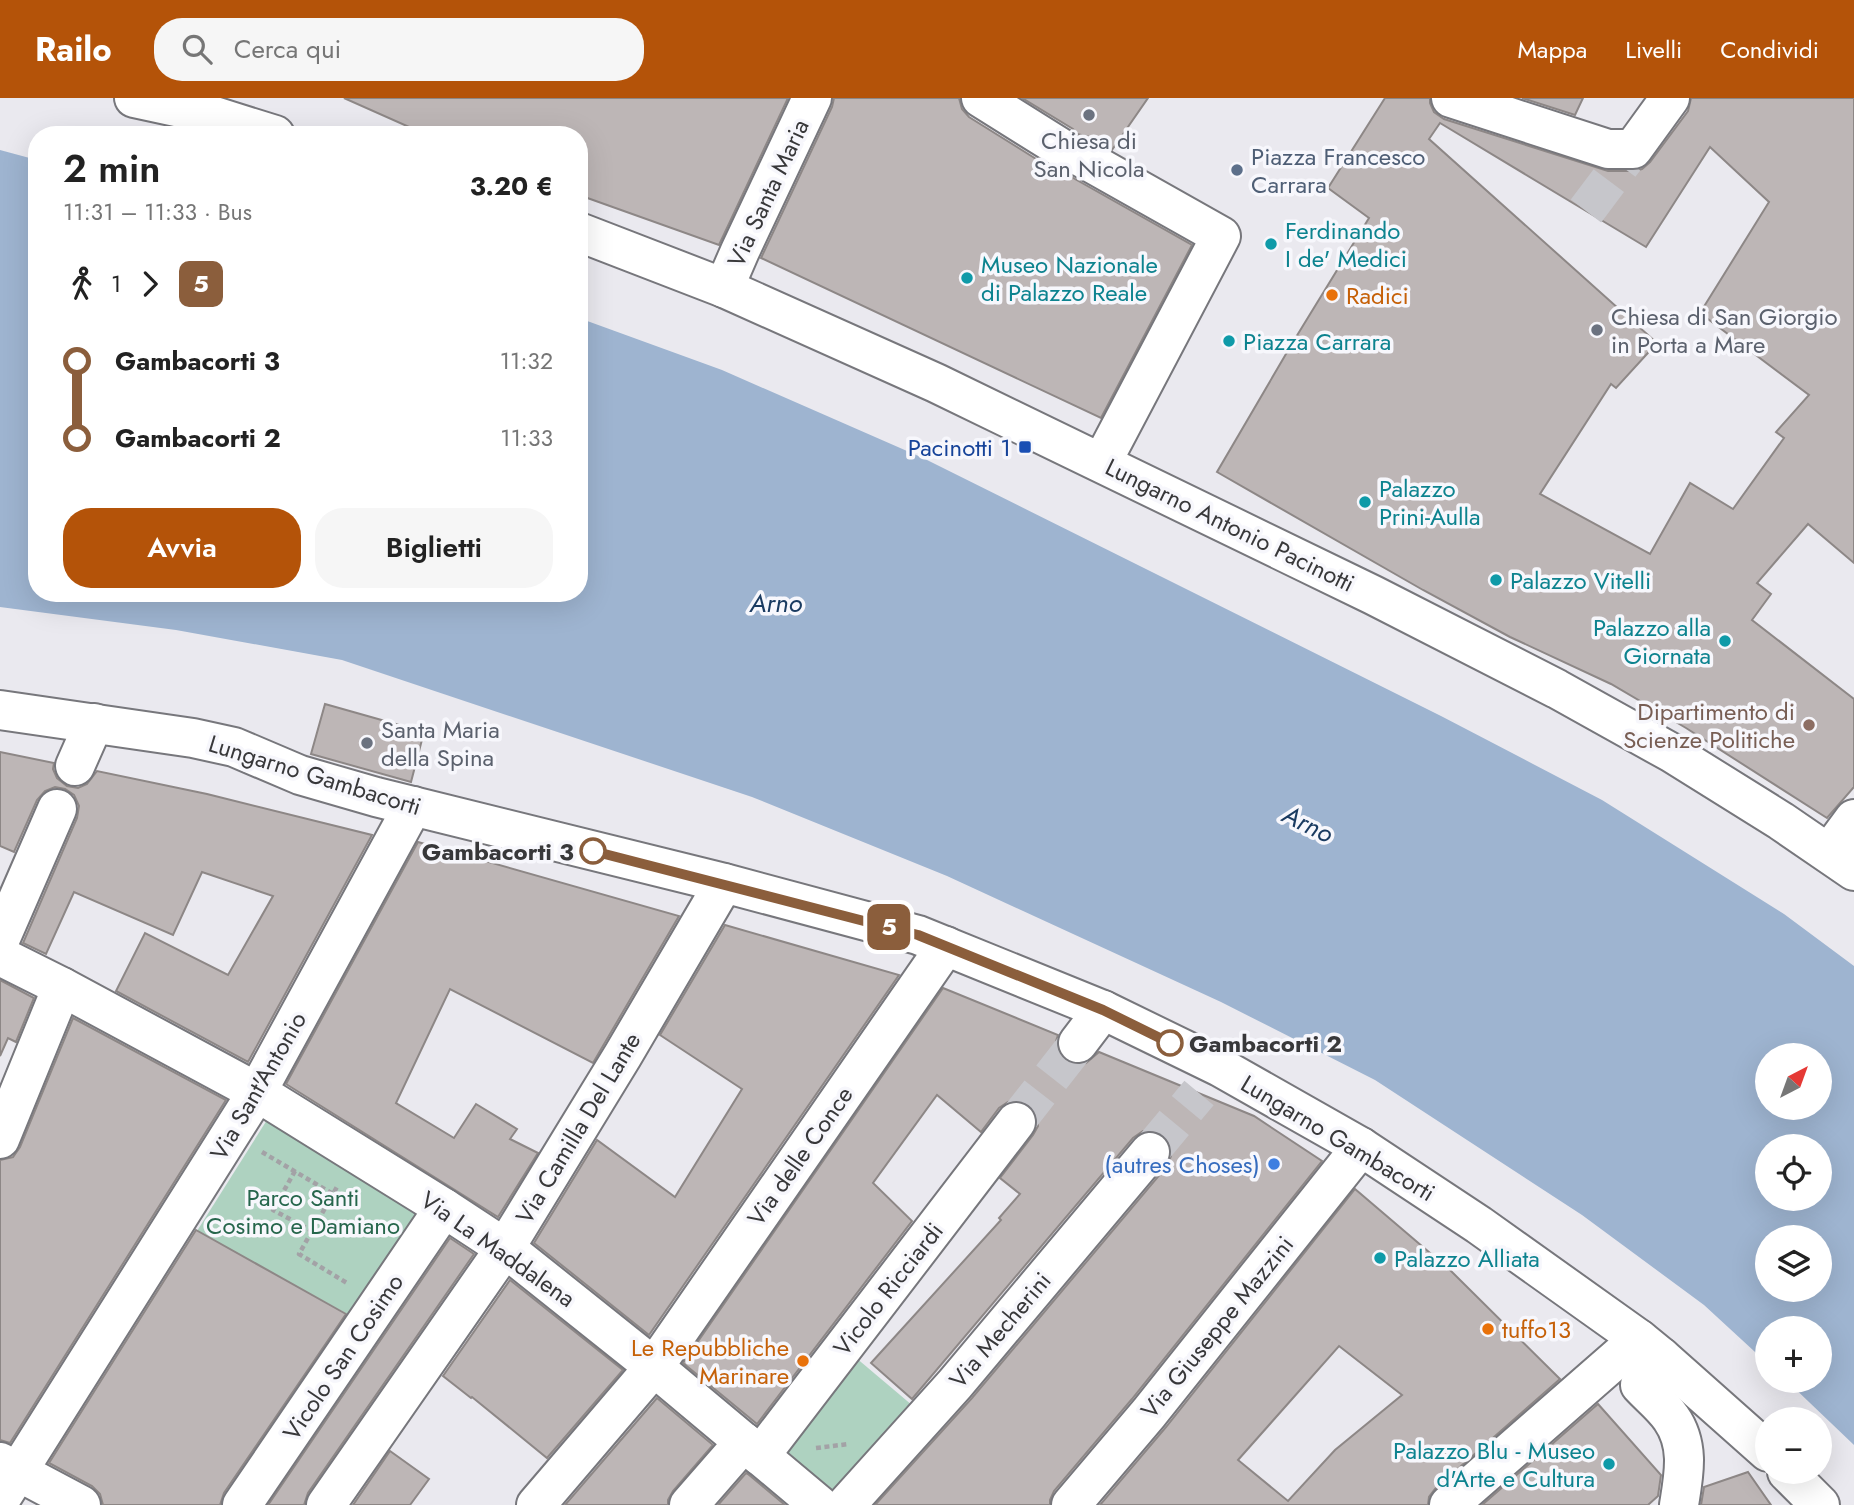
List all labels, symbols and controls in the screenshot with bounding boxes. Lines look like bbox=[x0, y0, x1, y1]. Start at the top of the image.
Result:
search box bbox=[154, 18, 644, 81]
text: Railo bbox=[35, 26, 112, 73]
icon: search bbox=[178, 30, 216, 68]
text: Cerca qui bbox=[234, 30, 341, 68]
text: Mappa bbox=[1517, 32, 1587, 67]
text: Livelli bbox=[1625, 32, 1682, 67]
text: Condividi bbox=[1720, 32, 1819, 67]
marker: Chiesa di San Nicola bbox=[1081, 107, 1097, 123]
street label: Via Santa Maria bbox=[718, 113, 818, 273]
place label: Chiesa di San Nicola bbox=[1034, 123, 1144, 186]
place label: Piazza Francesco Carrara bbox=[1251, 139, 1425, 202]
text: 2 min bbox=[63, 141, 161, 196]
marker: Piazza Francesco Carrara bbox=[1229, 162, 1245, 178]
text: 3.20 € bbox=[470, 167, 553, 205]
text: 11:31 – 11:33 · Bus bbox=[63, 195, 252, 229]
place label: Ferdinando I de' Medici bbox=[1285, 213, 1407, 276]
marker: Ferdinando I de' Medici bbox=[1263, 236, 1279, 252]
place label: Museo Nazionale di Palazzo Reale bbox=[981, 247, 1158, 310]
icon: walk bbox=[63, 265, 101, 303]
icon: forward bbox=[131, 265, 169, 303]
text: 5 bbox=[193, 266, 209, 301]
text: 1 bbox=[111, 267, 121, 301]
marker: Museo Nazionale di Palazzo Reale bbox=[959, 270, 975, 286]
place label: Radici bbox=[1346, 278, 1409, 313]
marker: Radici bbox=[1324, 287, 1340, 303]
place label: Chiesa di San Giorgio in Porta a Mare bbox=[1611, 299, 1838, 362]
marker: Chiesa di San Giorgio in Porta a Mare bbox=[1589, 322, 1605, 338]
place label: Piazza Carrara bbox=[1243, 324, 1391, 359]
marker: Piazza Carrara bbox=[1221, 333, 1237, 349]
text: Gambacorti 3 bbox=[115, 342, 280, 380]
text: 11:32 bbox=[500, 344, 553, 378]
text: Gambacorti 2 bbox=[115, 419, 281, 457]
text: 11:33 bbox=[500, 421, 553, 455]
place label: Pacinotti 1 bbox=[908, 430, 1011, 465]
marker: Pacinotti 1 bbox=[1017, 439, 1033, 455]
street label: Lungarno Antonio Pacinotti bbox=[1099, 449, 1361, 601]
place label: Palazzo Prini-Aulla bbox=[1379, 471, 1481, 534]
marker: Palazzo Prini-Aulla bbox=[1357, 494, 1373, 510]
button: Avvia bbox=[63, 508, 301, 588]
button: Biglietti bbox=[315, 508, 553, 588]
place label: Palazzo Vitelli bbox=[1510, 563, 1651, 598]
marker: Palazzo Vitelli bbox=[1488, 572, 1504, 588]
water label: Arno bbox=[749, 584, 802, 622]
place label: Palazzo alla Giornata bbox=[1593, 610, 1711, 673]
marker: Palazzo alla Giornata bbox=[1717, 633, 1733, 649]
place label: Dipartimento di Scienze Politiche bbox=[1623, 694, 1795, 757]
place label: Santa Maria della Spina bbox=[381, 712, 500, 775]
marker: Dipartimento di Scienze Politiche bbox=[1801, 717, 1817, 733]
street label: Lungarno Gambacorti bbox=[204, 726, 426, 824]
marker: Santa Maria della Spina bbox=[359, 735, 375, 751]
water label: Arno bbox=[1275, 795, 1340, 853]
place label: Gambacorti 3 bbox=[422, 834, 574, 869]
marker: Gambacorti 3 bbox=[580, 838, 606, 864]
line badge: 5 bbox=[866, 904, 912, 950]
text: 5 bbox=[881, 909, 897, 944]
street label: Via Sant'Antonio bbox=[201, 1005, 315, 1167]
street label: Via Camilla Del Lante bbox=[507, 1026, 649, 1230]
place label: Gambacorti 2 bbox=[1189, 1026, 1342, 1061]
marker: Gambacorti 2 bbox=[1157, 1030, 1183, 1056]
north arrow bbox=[1755, 1043, 1832, 1120]
map controls bbox=[1755, 1043, 1832, 1484]
street label: Lungarno Gambacorti bbox=[1234, 1066, 1442, 1210]
street label: Via delle Conce bbox=[739, 1079, 861, 1233]
button: locate bbox=[1755, 1134, 1832, 1211]
place label: (autres Choses) bbox=[1104, 1147, 1260, 1182]
marker: (autres Choses) bbox=[1266, 1156, 1282, 1172]
park label: Parco Santi Cosimo e Damiano bbox=[206, 1180, 400, 1243]
street label: Via La Maddalena bbox=[413, 1182, 583, 1316]
street label: Vicolo Ricciardi bbox=[825, 1215, 951, 1363]
button: layers bbox=[1755, 1225, 1832, 1302]
street label: Via Giuseppe Mazzini bbox=[1132, 1228, 1302, 1426]
place label: Palazzo Alliata bbox=[1394, 1241, 1540, 1276]
marker: Palazzo Alliata bbox=[1372, 1250, 1388, 1266]
street label: Via Mecherini bbox=[941, 1264, 1059, 1396]
street label: Vicolo San Cosimo bbox=[274, 1267, 412, 1447]
place label: tuffo13 bbox=[1502, 1312, 1571, 1347]
button: + bbox=[1755, 1316, 1832, 1393]
marker: tuffo13 bbox=[1480, 1321, 1496, 1337]
place label: Le Repubbliche Marinare bbox=[631, 1330, 789, 1393]
marker: Le Repubbliche Marinare bbox=[795, 1353, 811, 1369]
button: − bbox=[1755, 1407, 1832, 1484]
place label: Palazzo Blu - Museo d'Arte e Cultura bbox=[1393, 1433, 1595, 1496]
marker: Palazzo Blu - Museo d'Arte e Cultura bbox=[1601, 1456, 1617, 1472]

